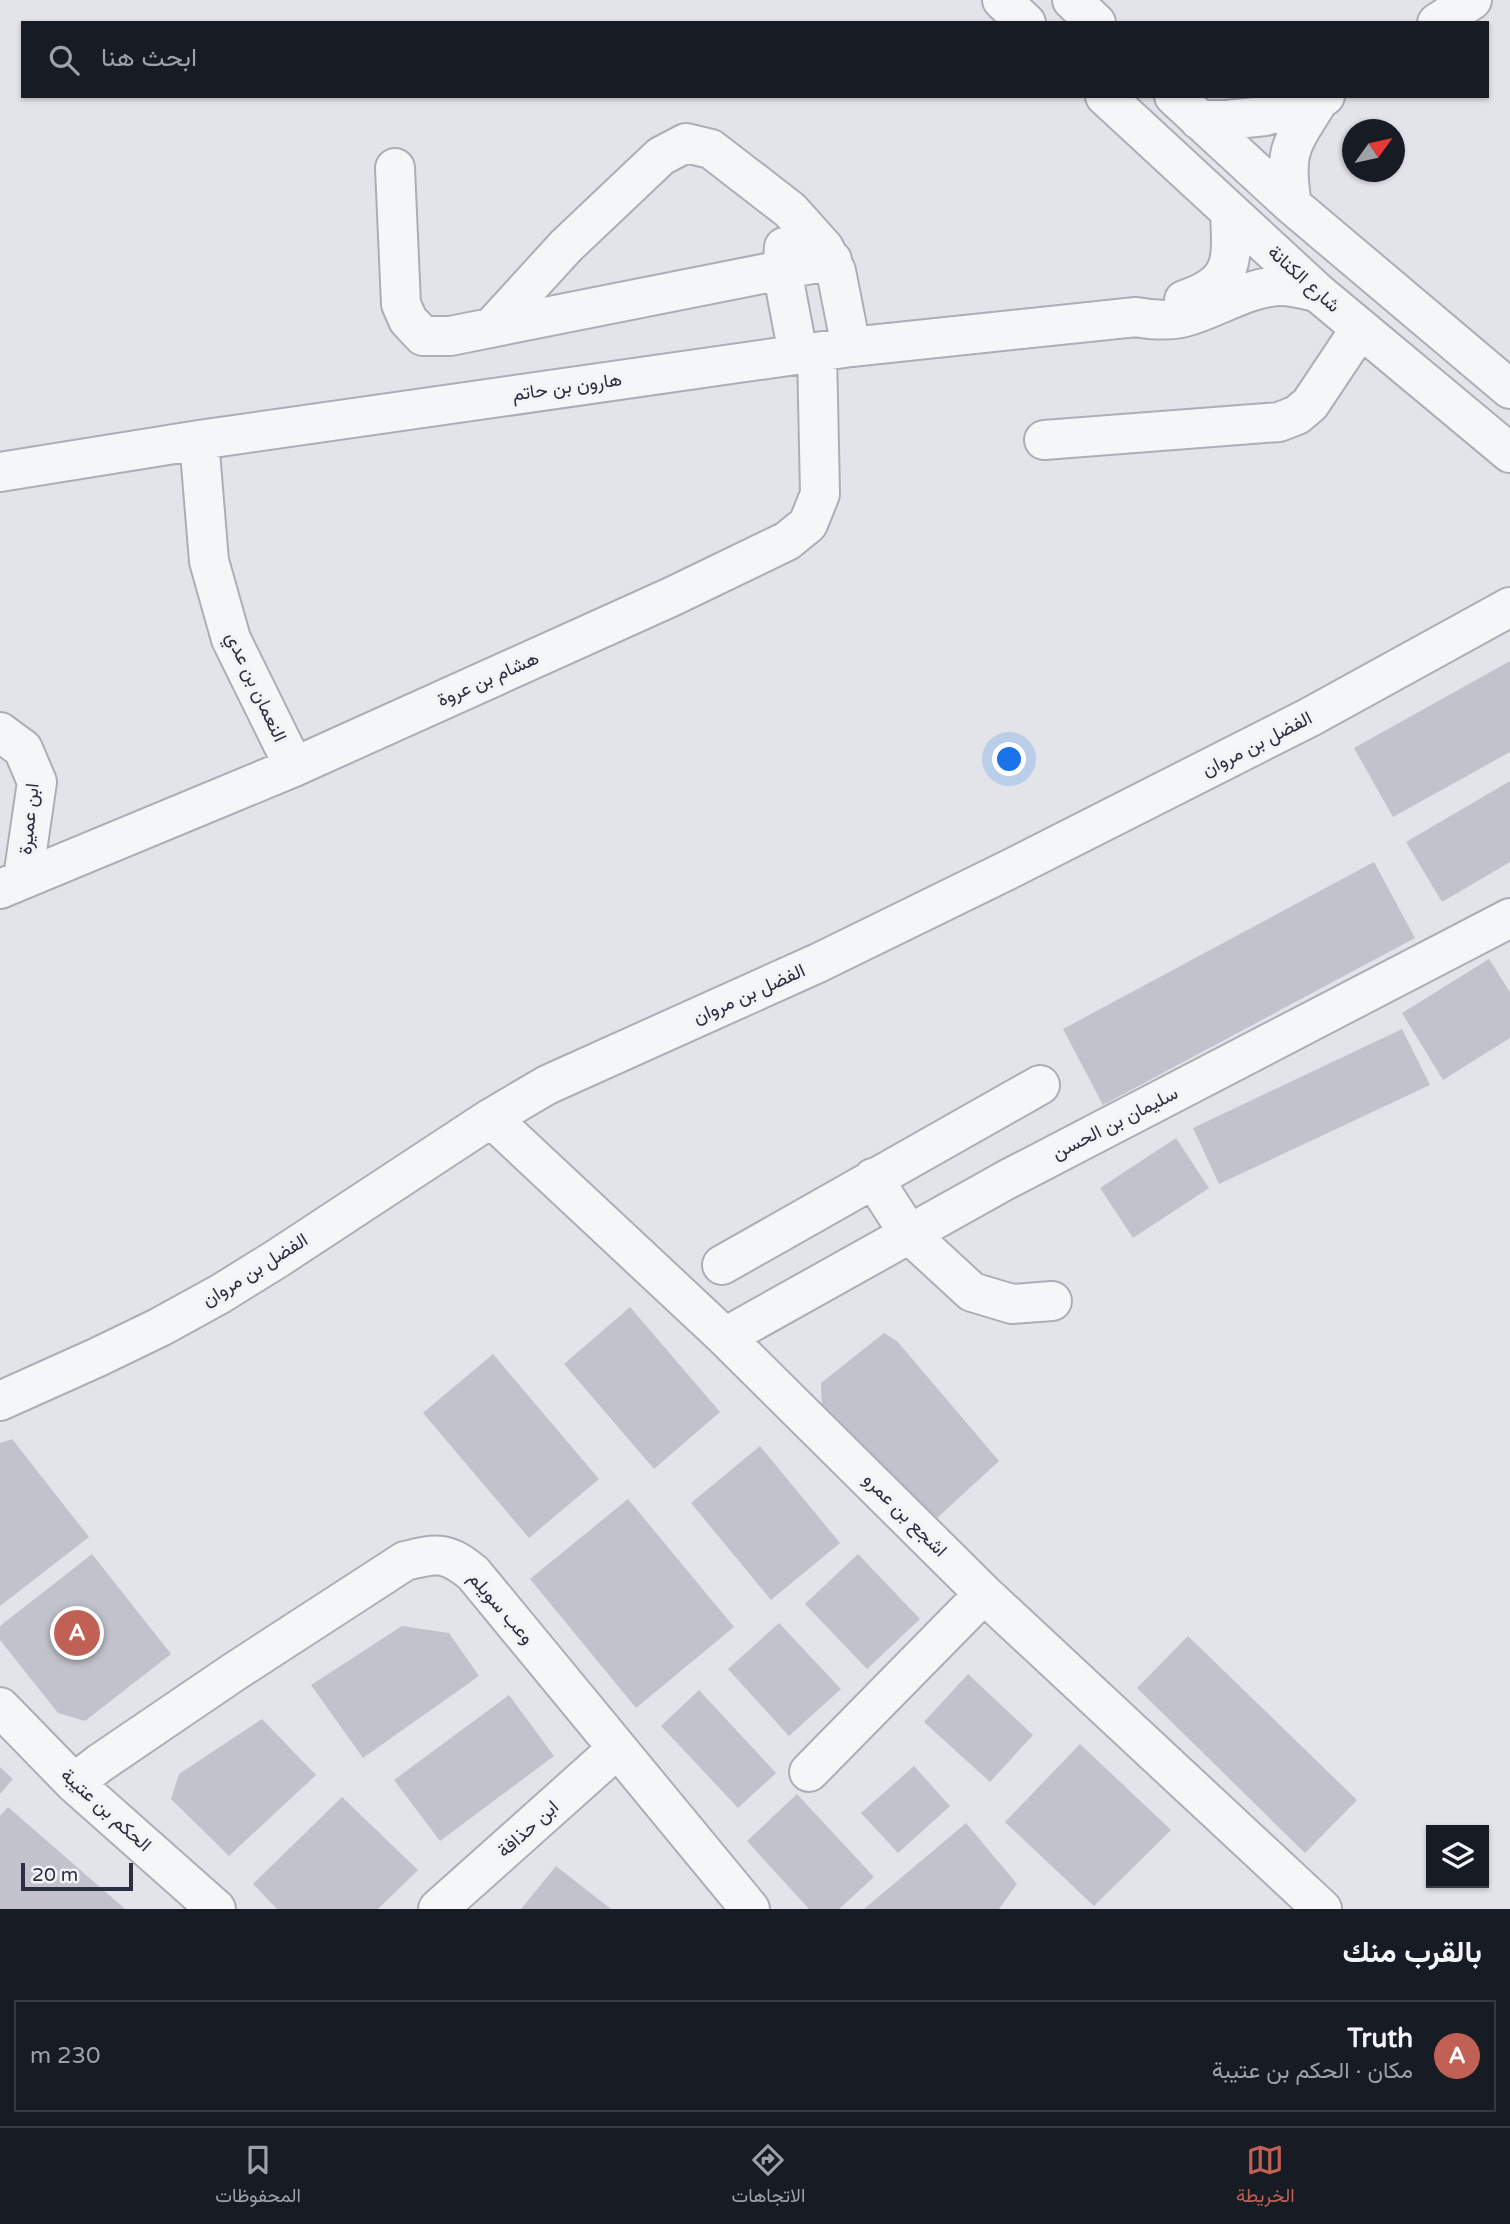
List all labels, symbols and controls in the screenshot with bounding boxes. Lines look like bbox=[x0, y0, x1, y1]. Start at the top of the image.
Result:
search box bbox=[21, 21, 1489, 98]
icon: search bbox=[45, 41, 83, 79]
text: ابحث هنا bbox=[101, 42, 197, 73]
north arrow bbox=[1342, 119, 1405, 182]
street label: شارع الكنانة bbox=[1263, 241, 1345, 318]
street label: هارون بن حاتم bbox=[511, 368, 623, 407]
street label: النعمان بن عدي bbox=[217, 629, 291, 747]
street label: هشام بن عروة bbox=[434, 647, 543, 712]
street label: الفضل بن مروان bbox=[1198, 707, 1316, 781]
your location bbox=[992, 742, 1026, 776]
street label: ابن عميرة bbox=[14, 782, 44, 856]
street label: الفضل بن مروان bbox=[689, 959, 809, 1029]
street label: سليمان بن الحسن bbox=[1048, 1082, 1182, 1164]
street label: الفضل بن مروان bbox=[198, 1229, 312, 1311]
street label: اشجع بن عمرو bbox=[857, 1469, 951, 1563]
street label: وعب سويلم bbox=[463, 1567, 538, 1649]
pin: A bbox=[54, 1607, 100, 1659]
street label: الحكم بن عتيبة bbox=[56, 1764, 156, 1857]
street label: ابن حذافة bbox=[493, 1796, 563, 1862]
map controls bbox=[1426, 1825, 1489, 1888]
button: layers bbox=[1426, 1825, 1489, 1888]
scale bar bbox=[21, 1860, 133, 1892]
text: 20 m bbox=[32, 1864, 78, 1886]
text: بالقرب منك bbox=[1342, 1934, 1482, 1971]
text: Truth bbox=[1347, 2023, 1413, 2054]
text: 230 m bbox=[30, 2042, 100, 2070]
text: A bbox=[1448, 2042, 1466, 2070]
text: مكان · الحكم بن عتيبة bbox=[1212, 2057, 1413, 2085]
tab: المحفوظات bbox=[215, 2141, 301, 2212]
tab: الاتجاهات bbox=[732, 2141, 805, 2212]
tab: الخريطة bbox=[1236, 2141, 1295, 2212]

